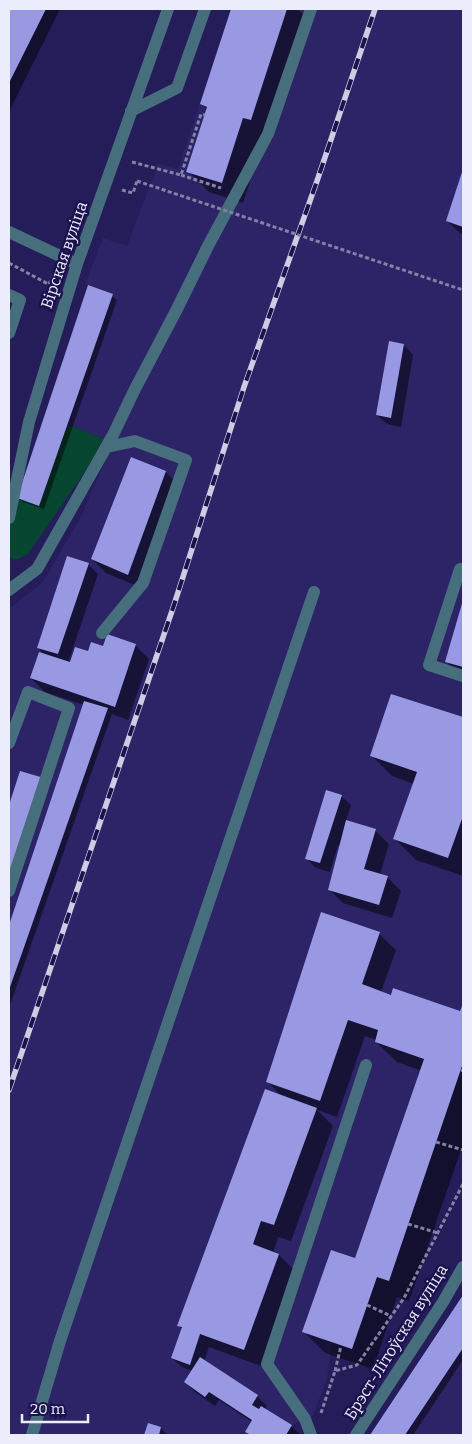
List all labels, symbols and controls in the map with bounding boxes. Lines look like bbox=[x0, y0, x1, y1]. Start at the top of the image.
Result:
street label: Вірская вуліца bbox=[37, 199, 91, 311]
street label: Брэст-Літоўская вуліца bbox=[340, 1261, 452, 1423]
scale bar bbox=[22, 1392, 89, 1424]
text: 20 m bbox=[30, 1400, 66, 1418]

